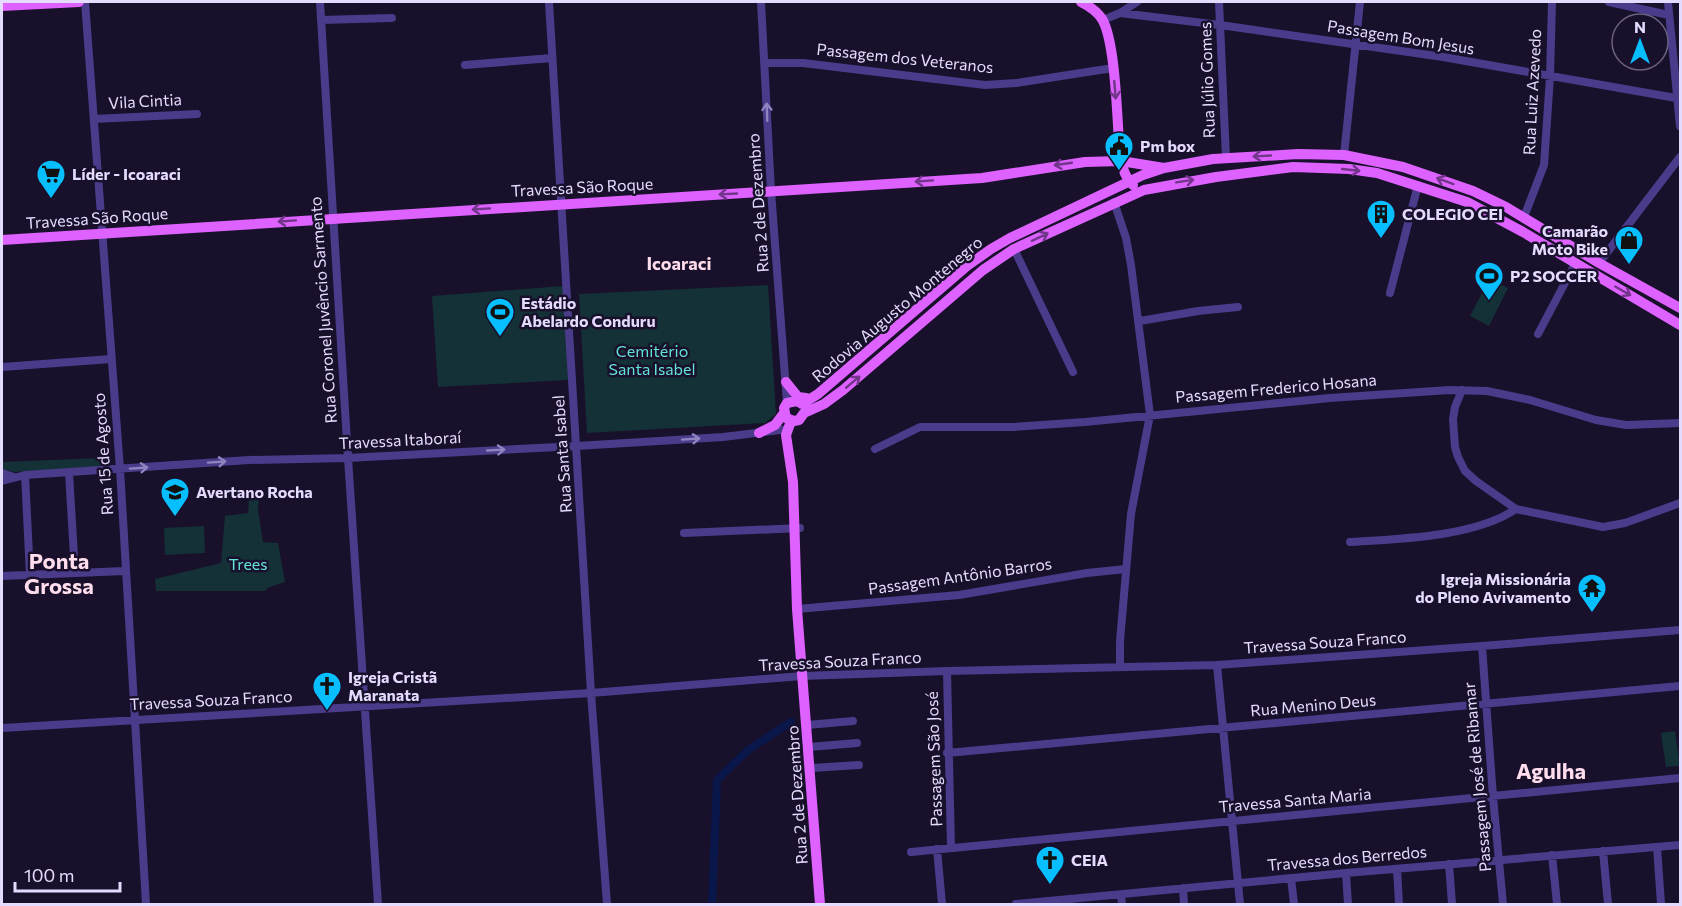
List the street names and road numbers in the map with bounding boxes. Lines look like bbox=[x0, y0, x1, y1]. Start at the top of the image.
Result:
street label: Passagem Bom Jesus bbox=[1326, 15, 1476, 58]
street label: Rua Júlio Gomes bbox=[1195, 22, 1218, 138]
street label: Rua Luiz Azevedo bbox=[1519, 28, 1544, 156]
street label: Passagem dos Veteranos bbox=[816, 39, 994, 76]
street label: Vila Cintia bbox=[108, 89, 182, 112]
street label: Rua 2 de Dezembro bbox=[743, 133, 772, 273]
street label: Travessa São Roque bbox=[510, 173, 654, 200]
street label: Rua Coronel Juvêncio Sarmento bbox=[305, 196, 340, 424]
street label: Travessa São Roque bbox=[25, 203, 169, 232]
street label: Rodovia Augusto Montenegro bbox=[808, 232, 986, 386]
street label: Passagem Frederico Hosana bbox=[1174, 369, 1377, 406]
street label: Rua 15 de Agosto bbox=[89, 392, 116, 516]
street label: Rua Santa Isabel bbox=[548, 395, 575, 514]
street label: Travessa Itaboraí bbox=[338, 427, 463, 452]
street label: Passagem Antônio Barros bbox=[867, 553, 1053, 598]
street label: Travessa Souza Franco bbox=[1243, 626, 1407, 657]
street label: Travessa Souza Franco bbox=[758, 647, 922, 674]
street label: Passagem José de Ribamar bbox=[1459, 681, 1494, 873]
street label: Travessa Souza Franco bbox=[129, 686, 293, 713]
street label: Rua Menino Deus bbox=[1249, 690, 1377, 719]
street label: Passagem São José bbox=[922, 691, 945, 827]
street label: Rua 2 de Dezembro bbox=[782, 725, 811, 865]
street label: Travessa Santa Maria bbox=[1218, 783, 1372, 816]
street label: Travessa dos Berredos bbox=[1266, 841, 1428, 874]

